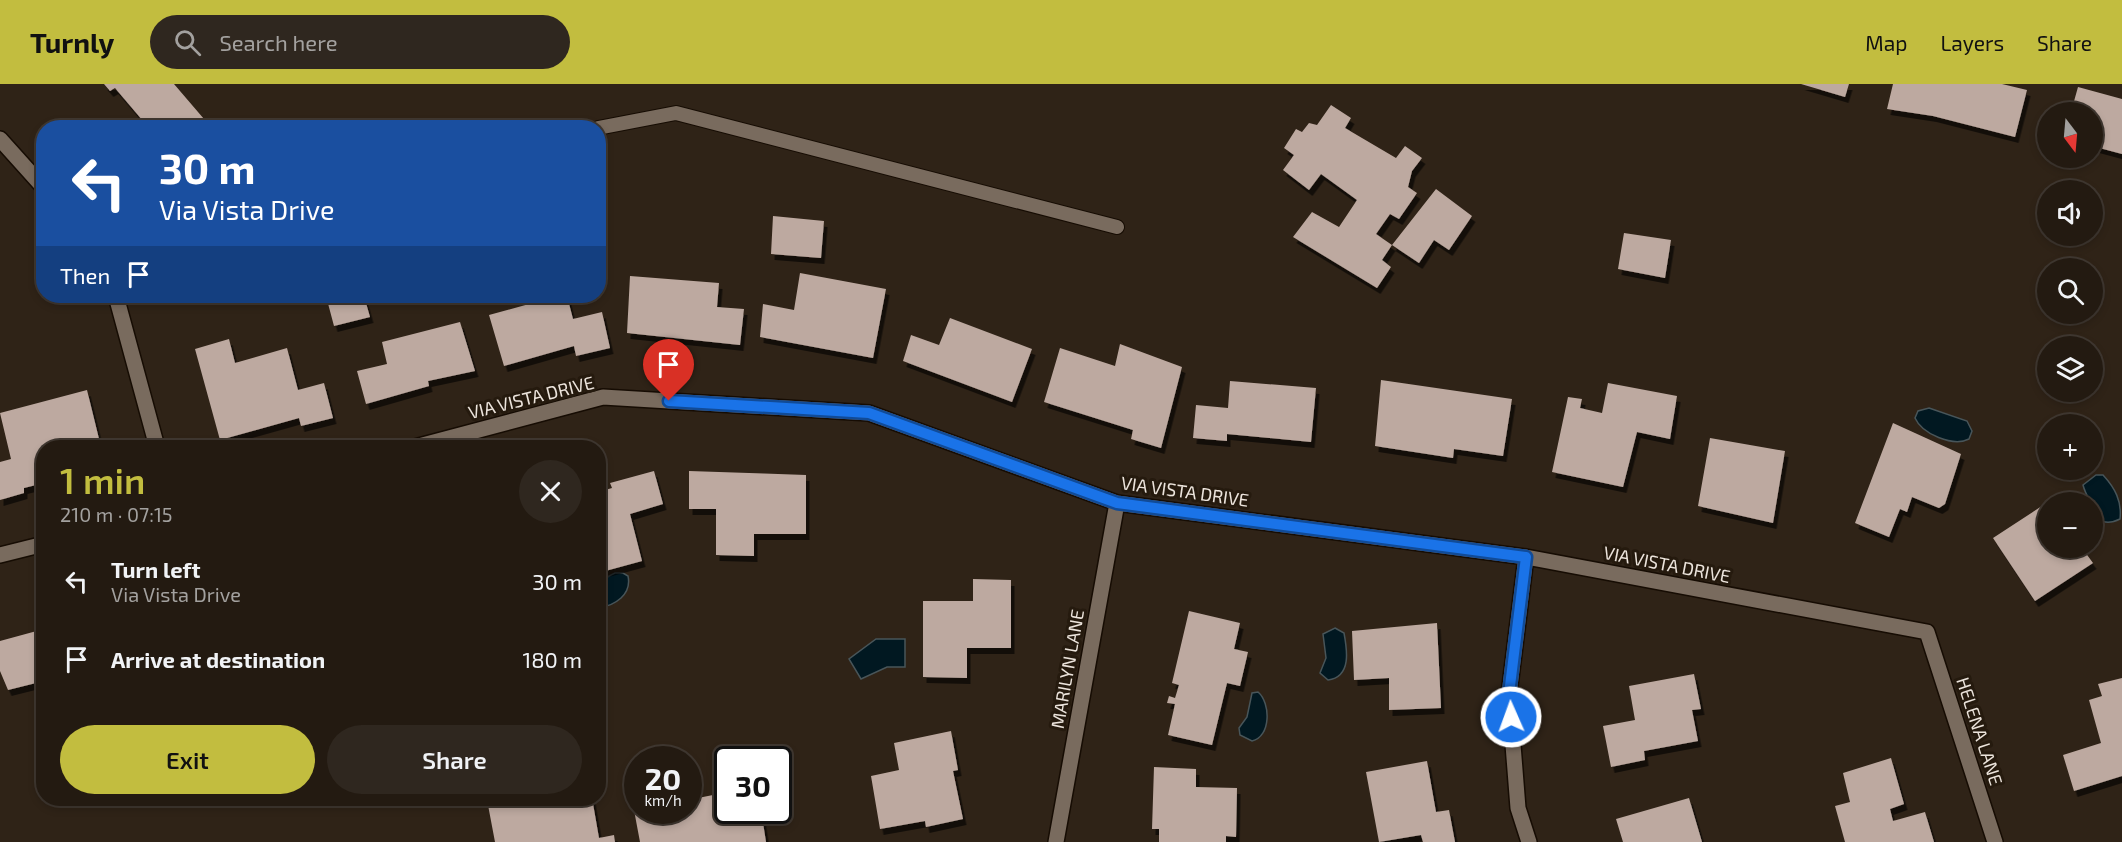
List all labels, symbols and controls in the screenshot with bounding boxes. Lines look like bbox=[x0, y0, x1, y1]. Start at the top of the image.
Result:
search box bbox=[150, 15, 570, 69]
text: Turnly bbox=[30, 25, 114, 59]
icon: search bbox=[171, 26, 204, 59]
text: Search here bbox=[219, 29, 338, 55]
text: Map bbox=[1865, 30, 1907, 55]
text: Layers bbox=[1940, 30, 2004, 55]
text: Share bbox=[2037, 30, 2092, 55]
north arrow bbox=[2037, 102, 2103, 168]
map controls bbox=[2037, 102, 2103, 558]
text: 30 m bbox=[159, 142, 255, 192]
icon: left bbox=[60, 144, 138, 222]
button: sound bbox=[2037, 180, 2103, 246]
text: Via Vista Drive bbox=[159, 193, 334, 225]
icon: arrive bbox=[122, 258, 155, 291]
button: search bbox=[2037, 258, 2103, 324]
text: Then bbox=[60, 262, 110, 288]
button: layers bbox=[2037, 336, 2103, 402]
pin bbox=[643, 339, 694, 401]
icon: arrive bbox=[652, 348, 685, 381]
street label: VIA VISTA DRIVE bbox=[466, 371, 596, 423]
button: + bbox=[2037, 414, 2103, 480]
text: 1 min bbox=[60, 458, 145, 501]
button: close bbox=[519, 460, 582, 523]
street label: VIA VISTA DRIVE bbox=[1120, 471, 1250, 511]
button: − bbox=[2037, 492, 2103, 558]
text: 210 m · 07:15 bbox=[60, 502, 173, 526]
street label: VIA VISTA DRIVE bbox=[1602, 541, 1732, 587]
text: Turn left bbox=[111, 556, 200, 582]
icon: left bbox=[60, 565, 93, 598]
text: 30 m bbox=[532, 568, 582, 594]
text: Via Vista Drive bbox=[111, 582, 241, 606]
street label: MARILYN LANE bbox=[1046, 608, 1088, 730]
icon: arrive bbox=[60, 643, 93, 676]
text: Arrive at destination bbox=[111, 646, 325, 672]
text: 180 m bbox=[522, 646, 582, 672]
street label: HELENA LANE bbox=[1952, 674, 2008, 788]
position arrow bbox=[1479, 685, 1543, 749]
button: Exit bbox=[60, 725, 315, 794]
button: Share bbox=[327, 725, 582, 794]
speed limit sign: 30 bbox=[714, 746, 792, 824]
text: 20 bbox=[645, 760, 681, 796]
text: km/h bbox=[644, 791, 682, 809]

